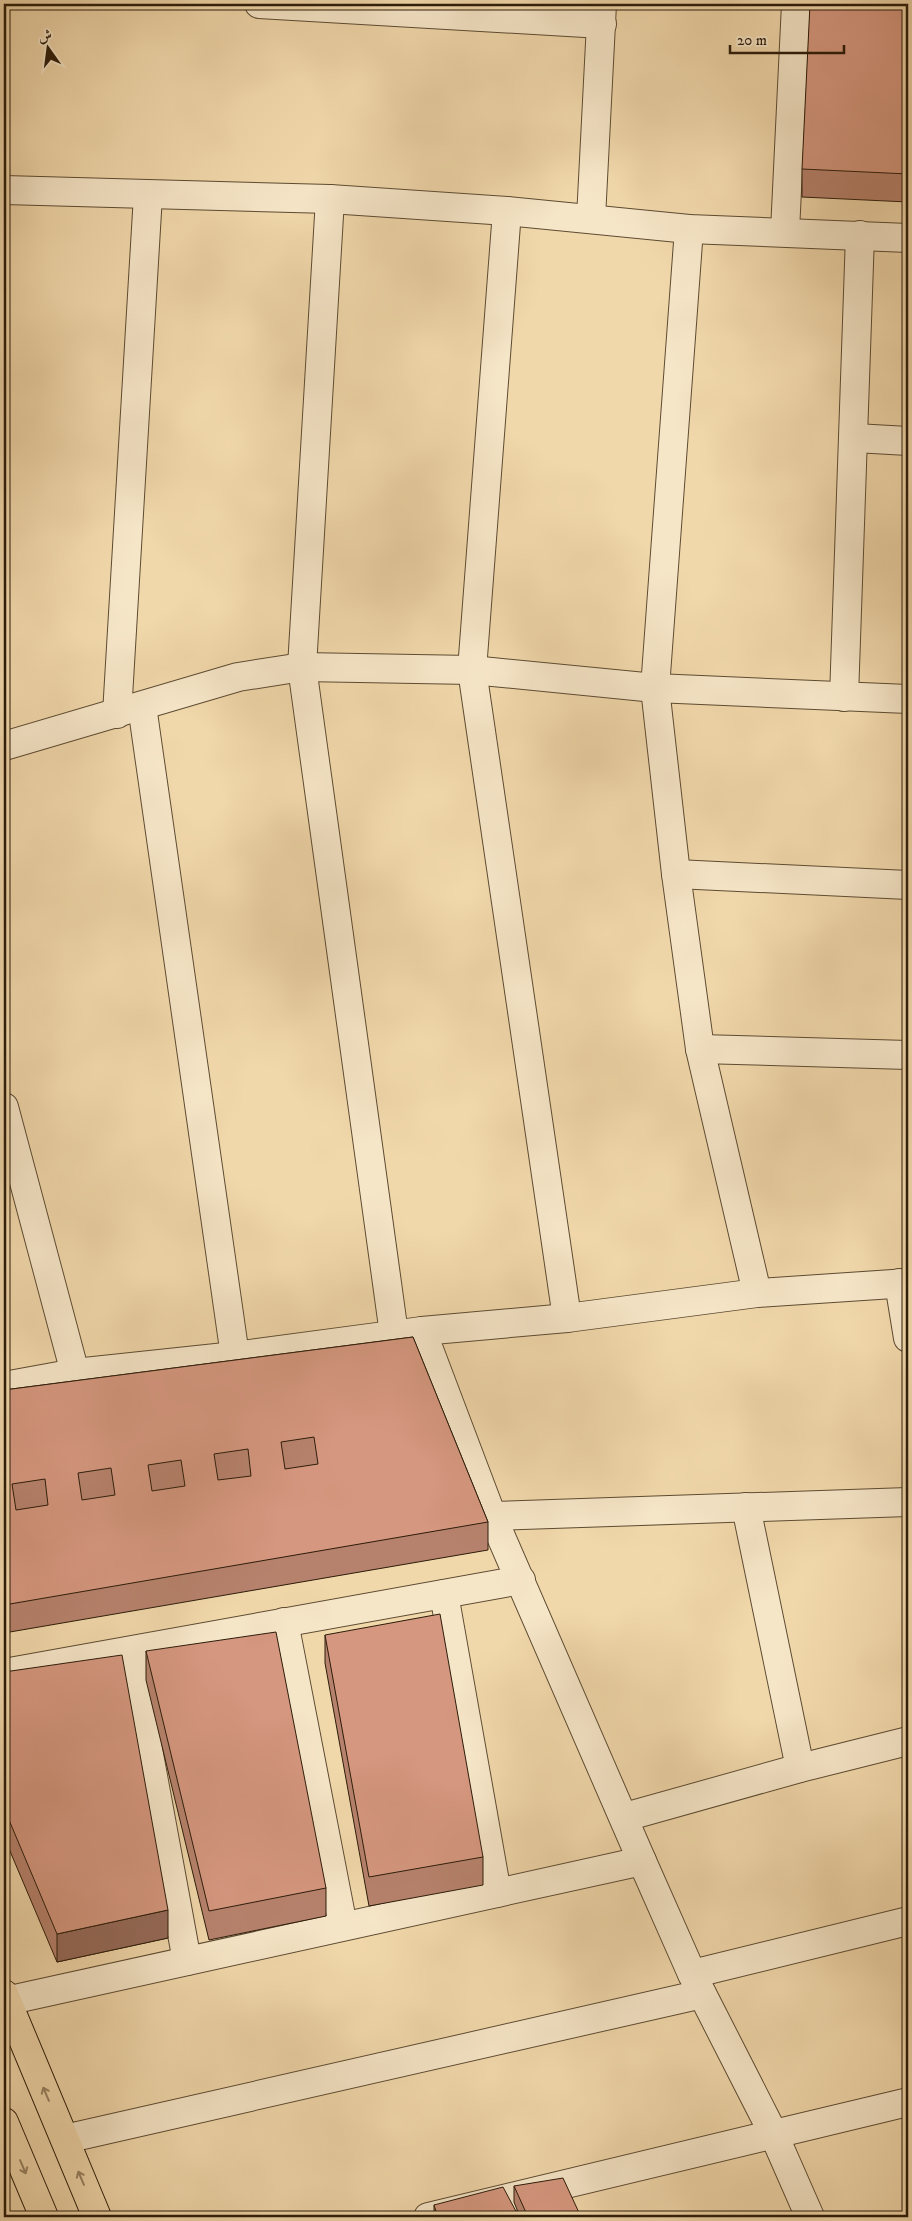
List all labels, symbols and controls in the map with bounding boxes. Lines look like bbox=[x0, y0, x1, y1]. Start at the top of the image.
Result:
north arrow bbox=[22, 22, 72, 72]
scale bar bbox=[730, 22, 843, 54]
text: ش bbox=[36, 26, 54, 47]
text: 20 m bbox=[737, 31, 767, 50]
one-way arrow bbox=[41, 2087, 50, 2103]
one-way arrow bbox=[18, 2159, 28, 2174]
one-way arrow bbox=[76, 2171, 86, 2186]

